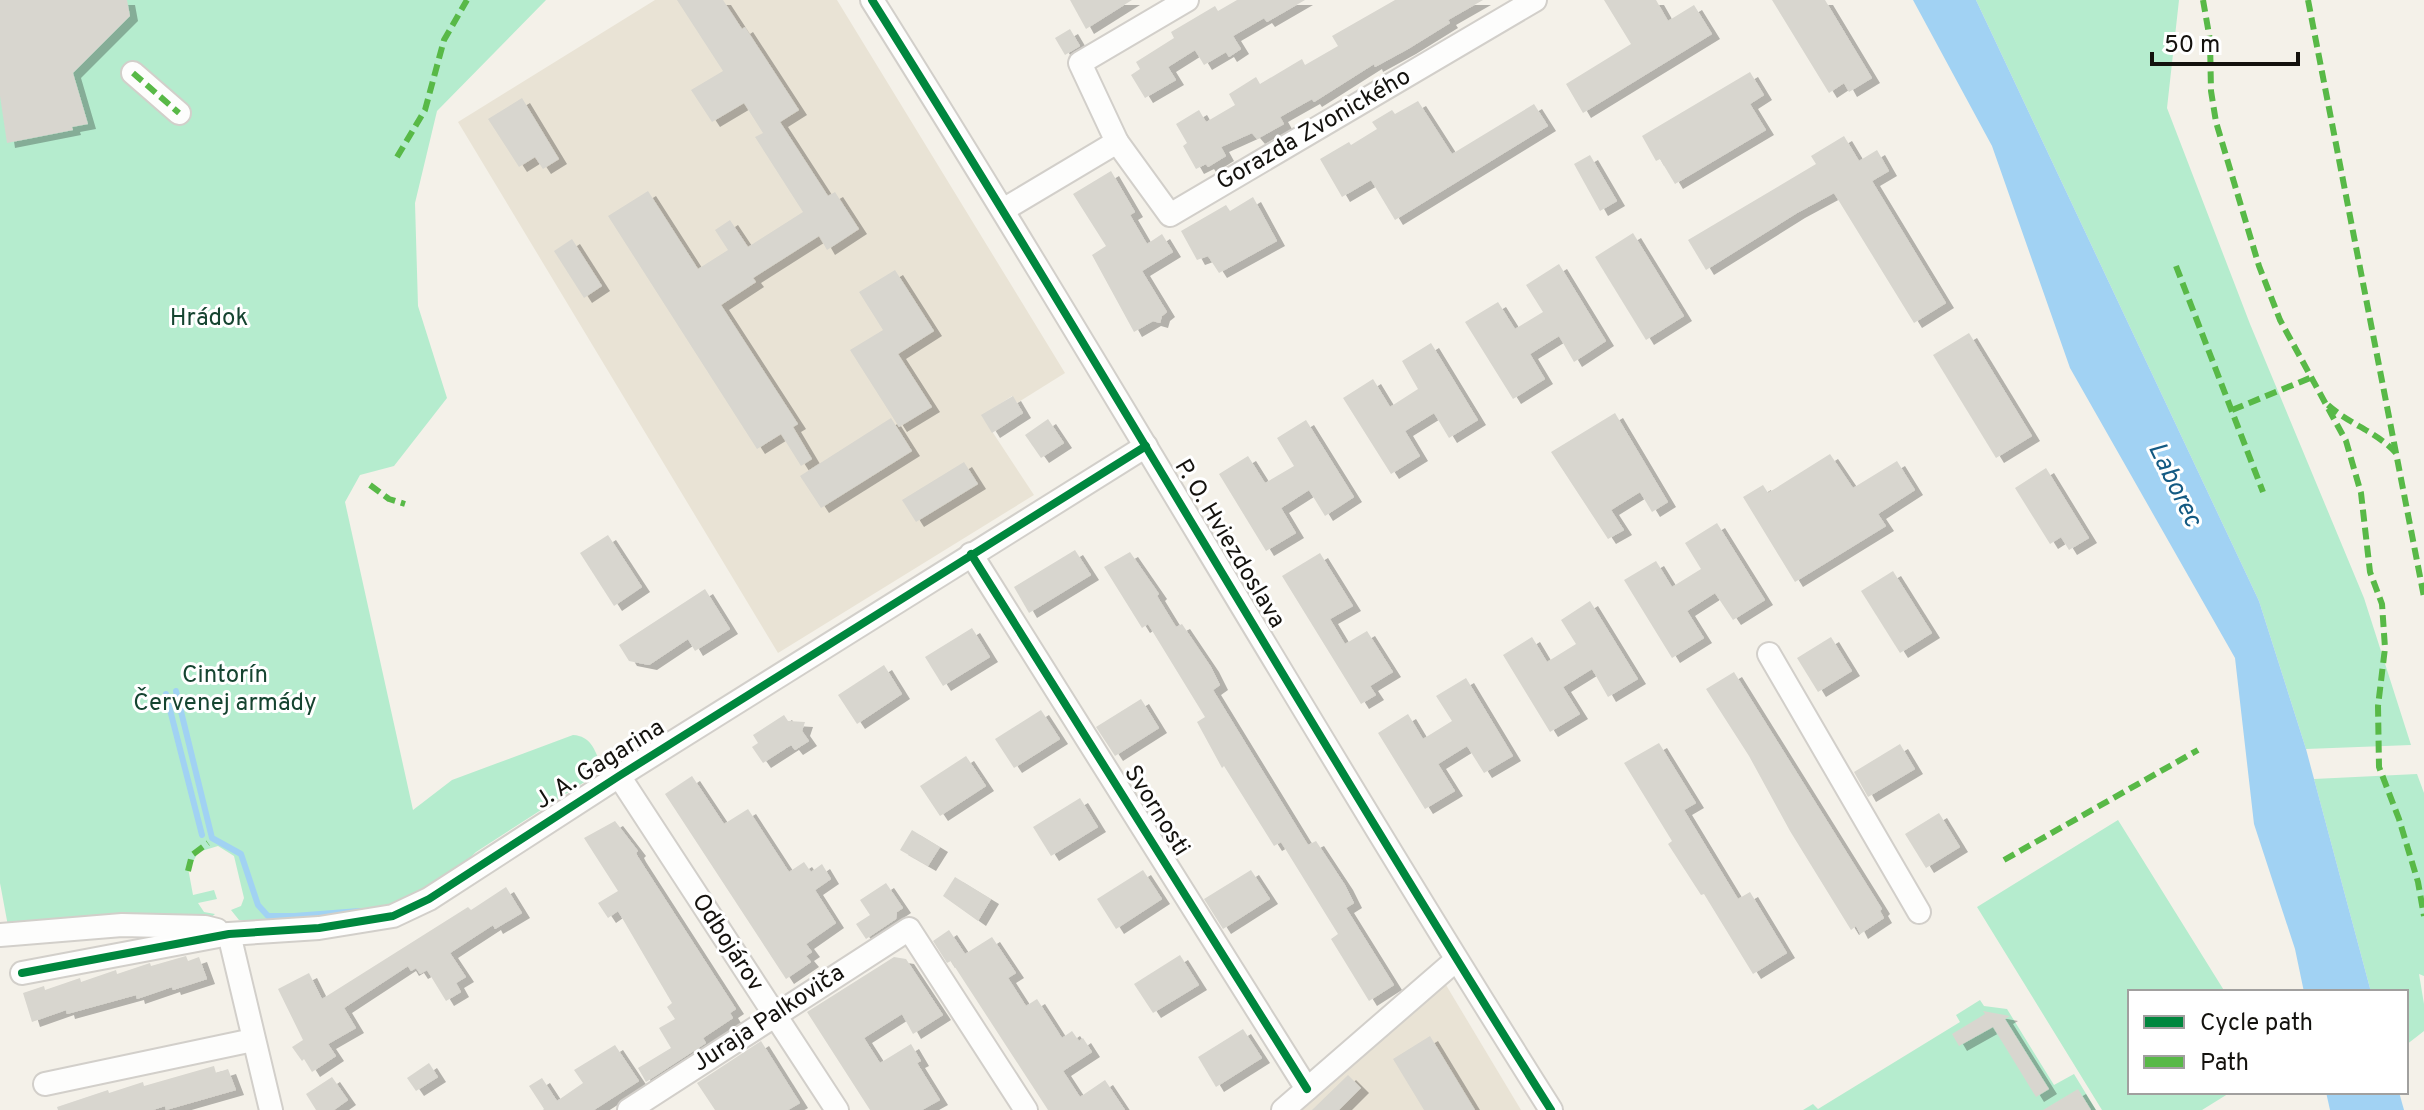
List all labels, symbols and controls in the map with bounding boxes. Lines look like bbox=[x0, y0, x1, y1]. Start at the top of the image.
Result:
scale bar bbox=[2152, 16, 2298, 66]
text: 50 m bbox=[2164, 31, 2220, 61]
street label: Gorazda Zvonického bbox=[1211, 62, 1417, 198]
park label: Hrádok bbox=[170, 304, 248, 334]
water label: Laborec bbox=[2139, 437, 2209, 533]
street label: P. O. Hviezdoslava bbox=[1167, 454, 1291, 634]
park label: Cintorín Červenej armády bbox=[133, 661, 317, 719]
street label: J. A. Gagarina bbox=[530, 713, 670, 817]
street label: Svornosti bbox=[1116, 760, 1196, 862]
street label: Odbojárov bbox=[684, 888, 770, 998]
street label: Juraja Palkoviča bbox=[687, 959, 851, 1079]
legend bbox=[2128, 990, 2408, 1094]
text: Cycle path bbox=[2200, 1009, 2313, 1039]
text: Path bbox=[2200, 1049, 2249, 1079]

